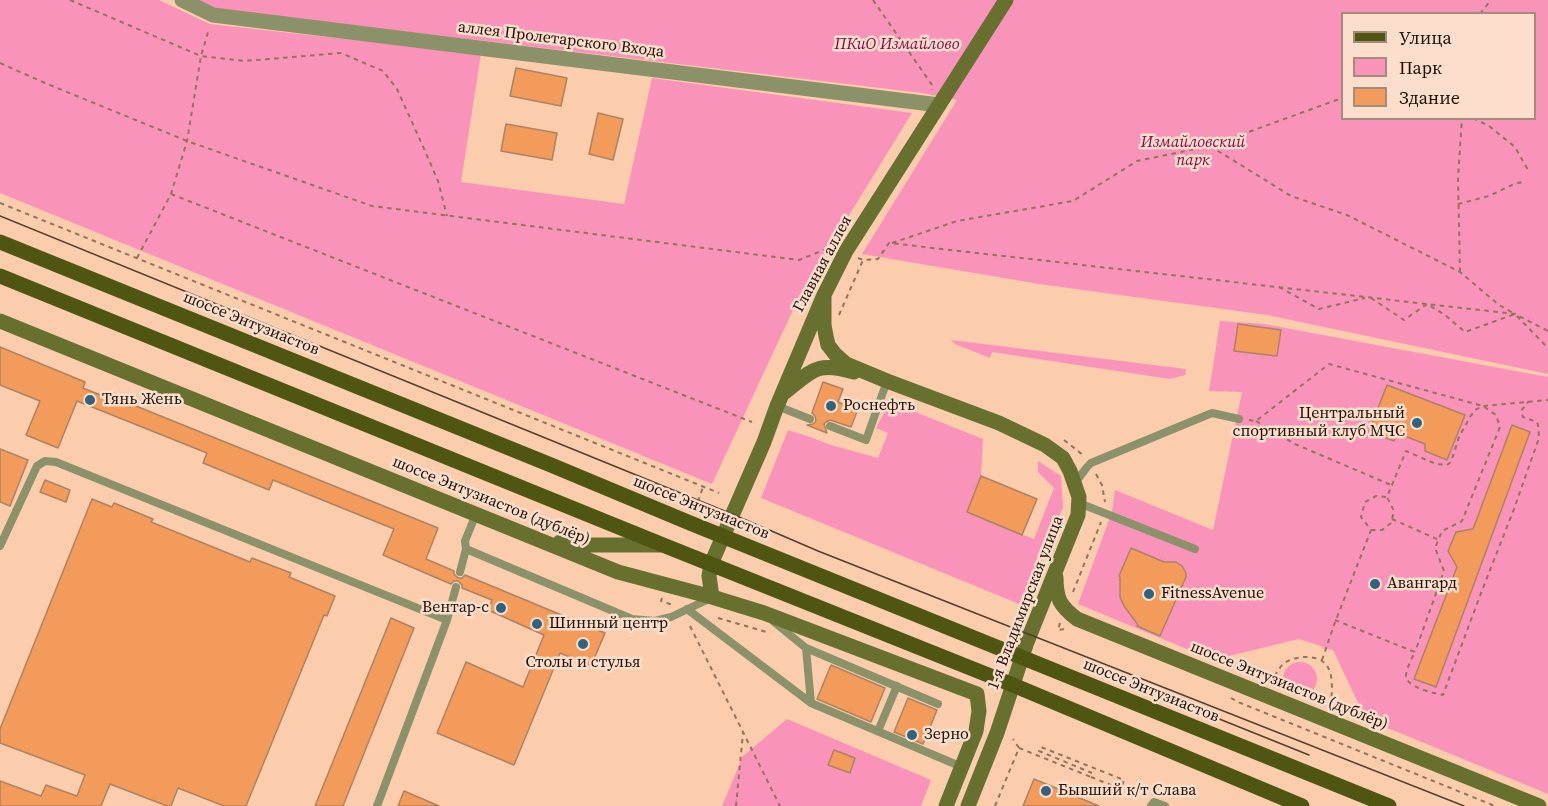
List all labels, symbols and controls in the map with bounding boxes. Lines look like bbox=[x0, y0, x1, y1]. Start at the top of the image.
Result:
legend bbox=[1341, 12, 1536, 120]
street label: аллея Пролетарского Входа bbox=[457, 18, 665, 62]
text: Улица bbox=[1399, 25, 1452, 50]
park label: ПКиО Измайлово bbox=[835, 35, 959, 55]
text: Парк bbox=[1399, 55, 1442, 80]
text: Здание bbox=[1399, 85, 1460, 110]
park label: Измайловский парк bbox=[1141, 133, 1245, 171]
street label: Главная аллея bbox=[790, 212, 856, 316]
street label: шоссе Энтузиастов bbox=[180, 288, 322, 360]
place label: Тянь Жень bbox=[102, 390, 182, 410]
marker: Тянь Жень bbox=[83, 393, 97, 407]
place label: Роснефть bbox=[843, 396, 915, 416]
marker: Роснефть bbox=[824, 399, 838, 413]
place label: Центральный спортивный клуб МЧС bbox=[1233, 404, 1405, 442]
marker: Центральный спортивный клуб МЧС bbox=[1410, 416, 1424, 430]
street label: шоссе Энтузиастов (дублёр) bbox=[389, 452, 593, 550]
street label: шоссе Энтузиастов bbox=[630, 472, 772, 544]
street label: 1-я Владимирская улица bbox=[984, 513, 1068, 693]
place label: Авангард bbox=[1387, 574, 1457, 594]
marker: Авангард bbox=[1368, 577, 1382, 591]
place label: FitnessAvenue bbox=[1161, 584, 1264, 604]
marker: FitnessAvenue bbox=[1142, 587, 1156, 601]
place label: Вентар-с bbox=[422, 598, 489, 618]
marker: Вентар-с bbox=[494, 601, 508, 615]
place label: Шинный центр bbox=[549, 614, 668, 634]
marker: Шинный центр bbox=[530, 617, 544, 631]
marker: Столы и стулья bbox=[576, 637, 590, 651]
street label: шоссе Энтузиастов (дублёр) bbox=[1187, 637, 1391, 735]
place label: Столы и стулья bbox=[526, 653, 640, 673]
street label: шоссе Энтузиастов bbox=[1080, 655, 1222, 727]
place label: Зерно bbox=[924, 725, 969, 745]
marker: Зерно bbox=[905, 728, 919, 742]
place label: Бывший к/т Слава bbox=[1058, 781, 1196, 801]
marker: Бывший к/т Слава bbox=[1039, 784, 1053, 798]

